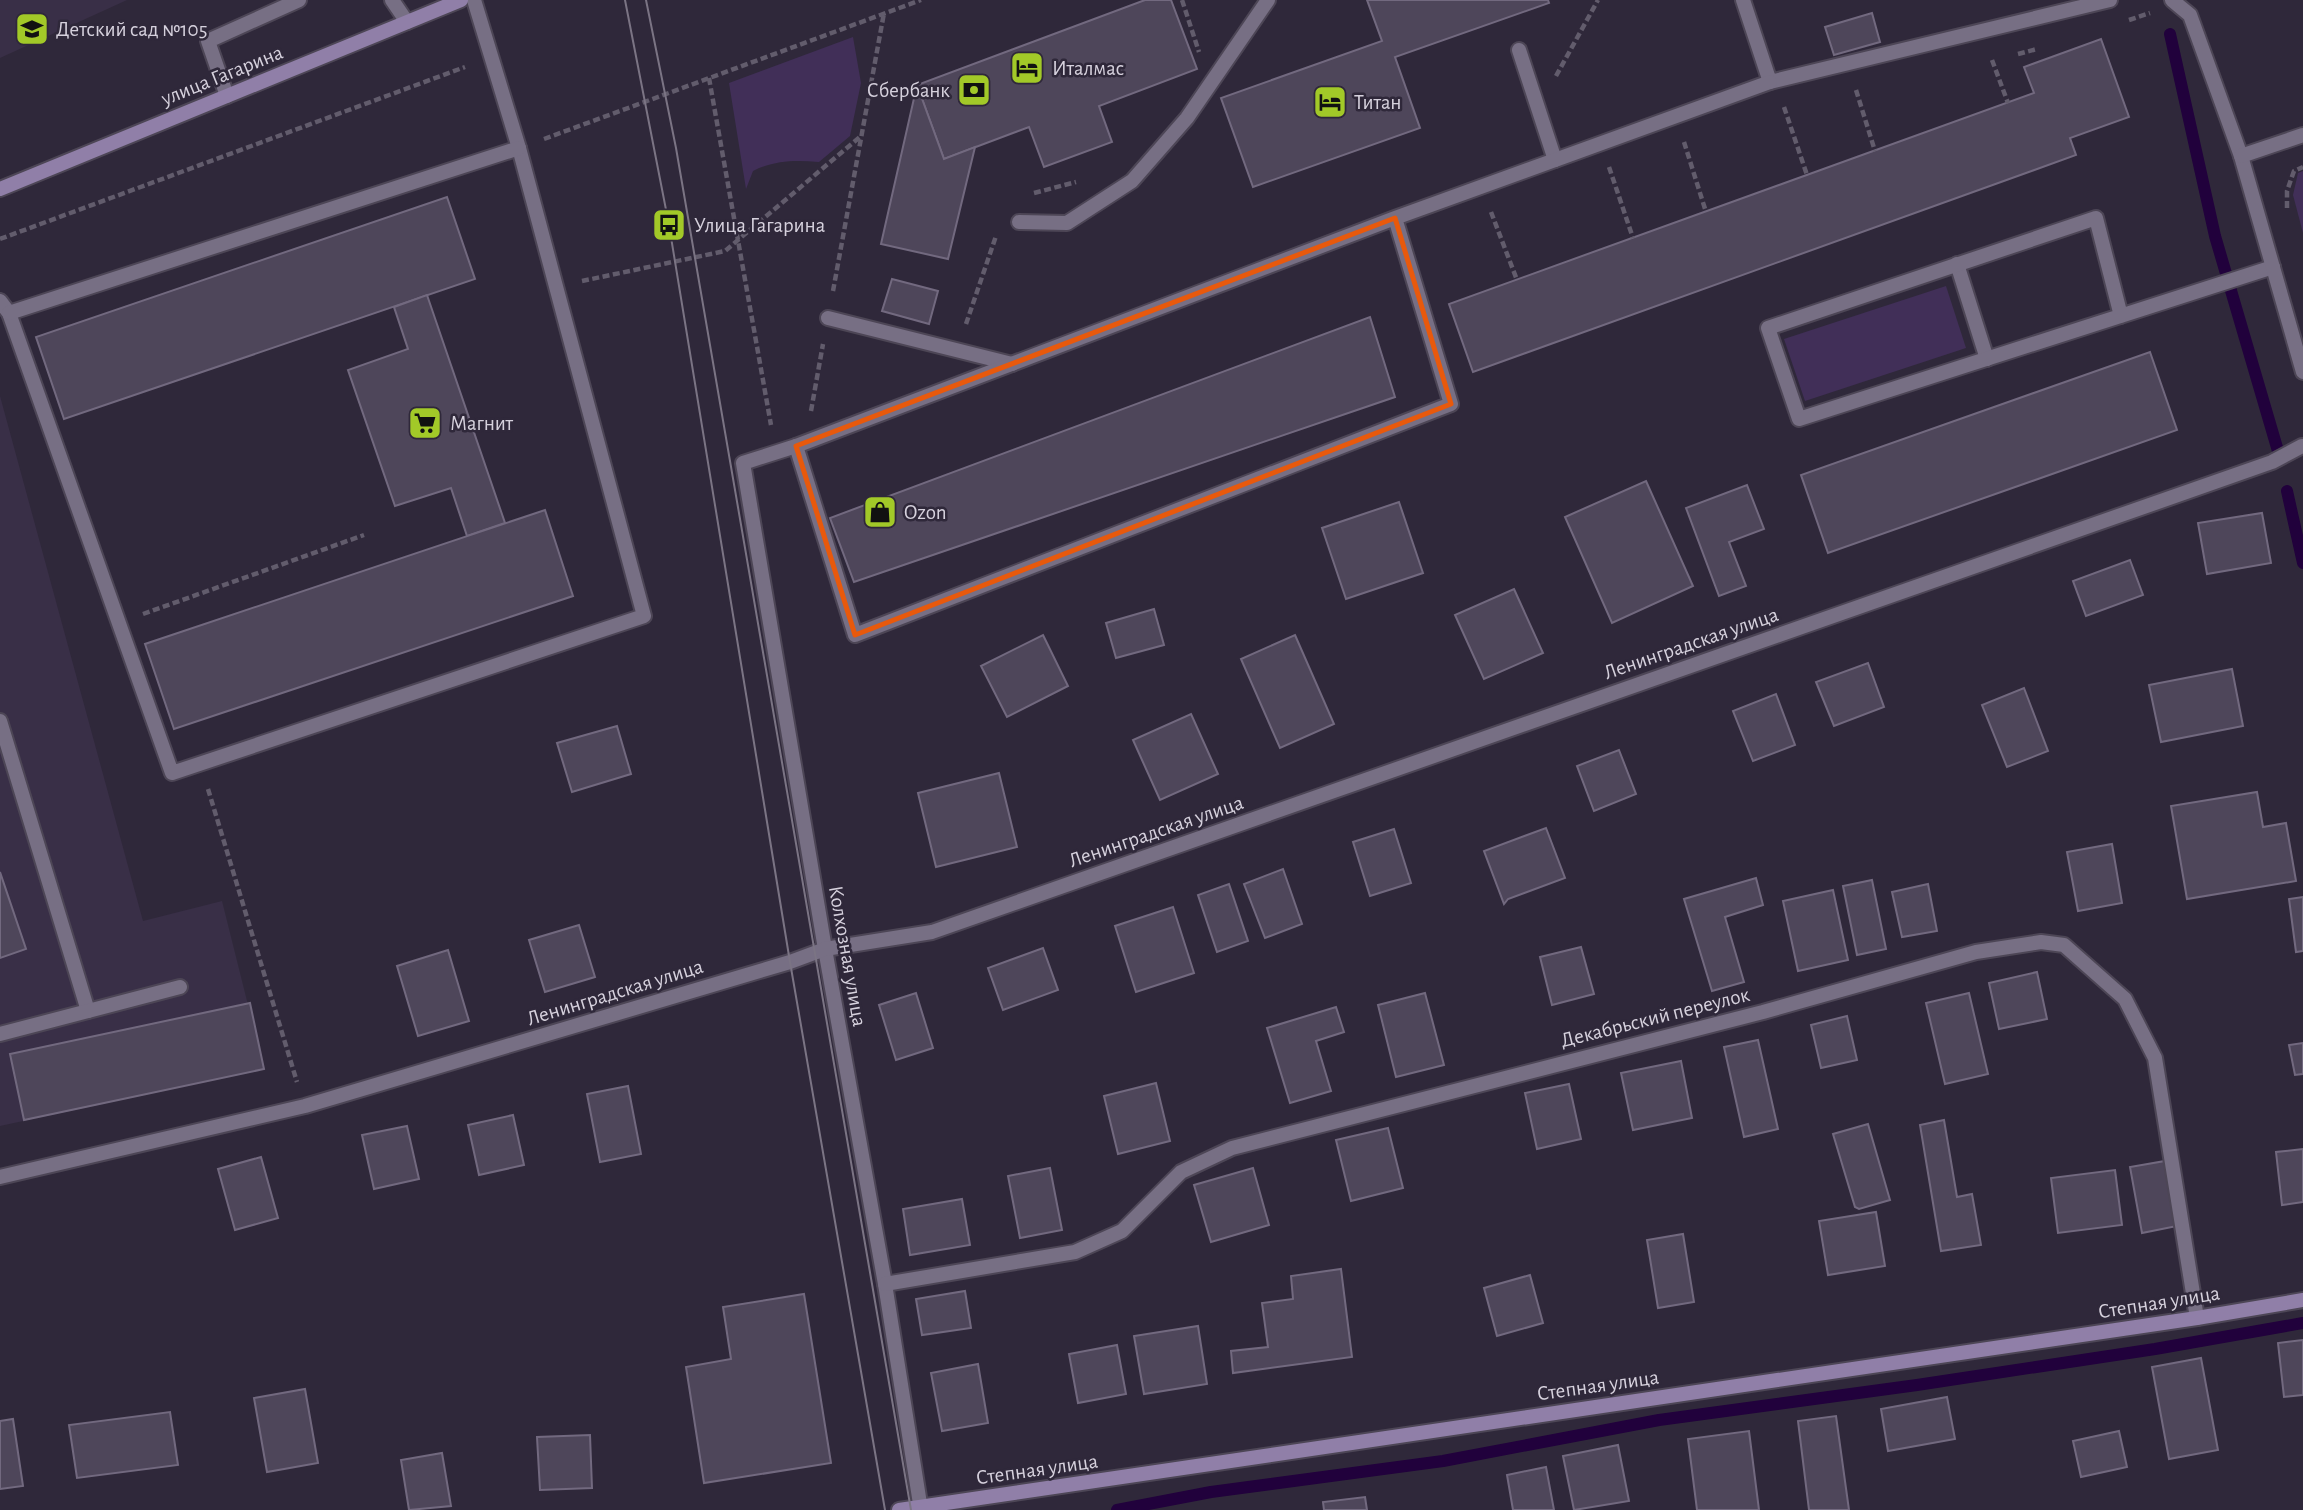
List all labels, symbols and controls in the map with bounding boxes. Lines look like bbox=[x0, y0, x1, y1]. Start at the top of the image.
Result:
school or university icon: Детский сад №105 bbox=[13, 10, 51, 48]
place label: Детский сад №105 bbox=[56, 19, 207, 40]
street label: улица Гагарина bbox=[157, 41, 286, 110]
hotel icon: Италмас bbox=[1008, 49, 1046, 87]
place label: Италмас bbox=[1052, 58, 1124, 79]
bank icon: Сбербанк bbox=[955, 71, 993, 109]
place label: Сбербанк bbox=[867, 80, 950, 101]
hotel icon: Титан bbox=[1311, 83, 1349, 121]
place label: Титан bbox=[1354, 92, 1402, 113]
bus stop icon: Улица Гагарина bbox=[650, 206, 688, 244]
place label: Улица Гагарина bbox=[694, 215, 826, 236]
supermarket icon: Магнит bbox=[406, 404, 444, 442]
place label: Магнит bbox=[450, 413, 514, 434]
shop icon: Ozon bbox=[861, 493, 899, 531]
place label: Ozon bbox=[904, 502, 947, 523]
street label: Ленинградская улица bbox=[1601, 604, 1781, 683]
street label: Ленинградская улица bbox=[1066, 792, 1246, 871]
street label: Колхозная улица bbox=[825, 884, 870, 1029]
street label: Ленинградская улица bbox=[525, 956, 706, 1029]
street label: Декабрьский переулок bbox=[1558, 984, 1752, 1051]
street label: Степная улица bbox=[2097, 1282, 2222, 1322]
street label: Степная улица bbox=[1536, 1366, 1661, 1404]
street label: Степная улица bbox=[975, 1450, 1100, 1488]

